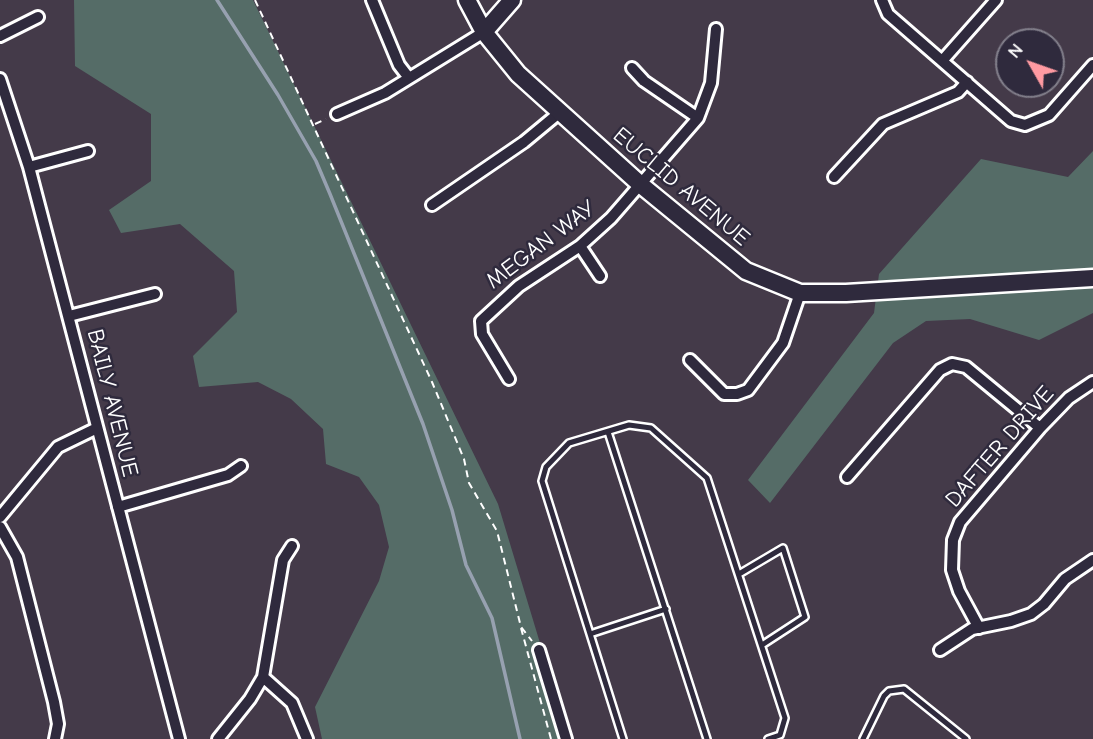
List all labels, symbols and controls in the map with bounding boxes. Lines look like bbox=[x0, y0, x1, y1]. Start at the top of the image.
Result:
north arrow bbox=[995, 28, 1065, 98]
text: N bbox=[1003, 39, 1028, 63]
street label: EUCLID AVENUE bbox=[607, 122, 755, 252]
street label: MEGAN WAY bbox=[481, 195, 601, 295]
street label: BAILY AVENUE bbox=[80, 326, 144, 480]
street label: DAFTER DRIVE bbox=[940, 381, 1060, 513]

